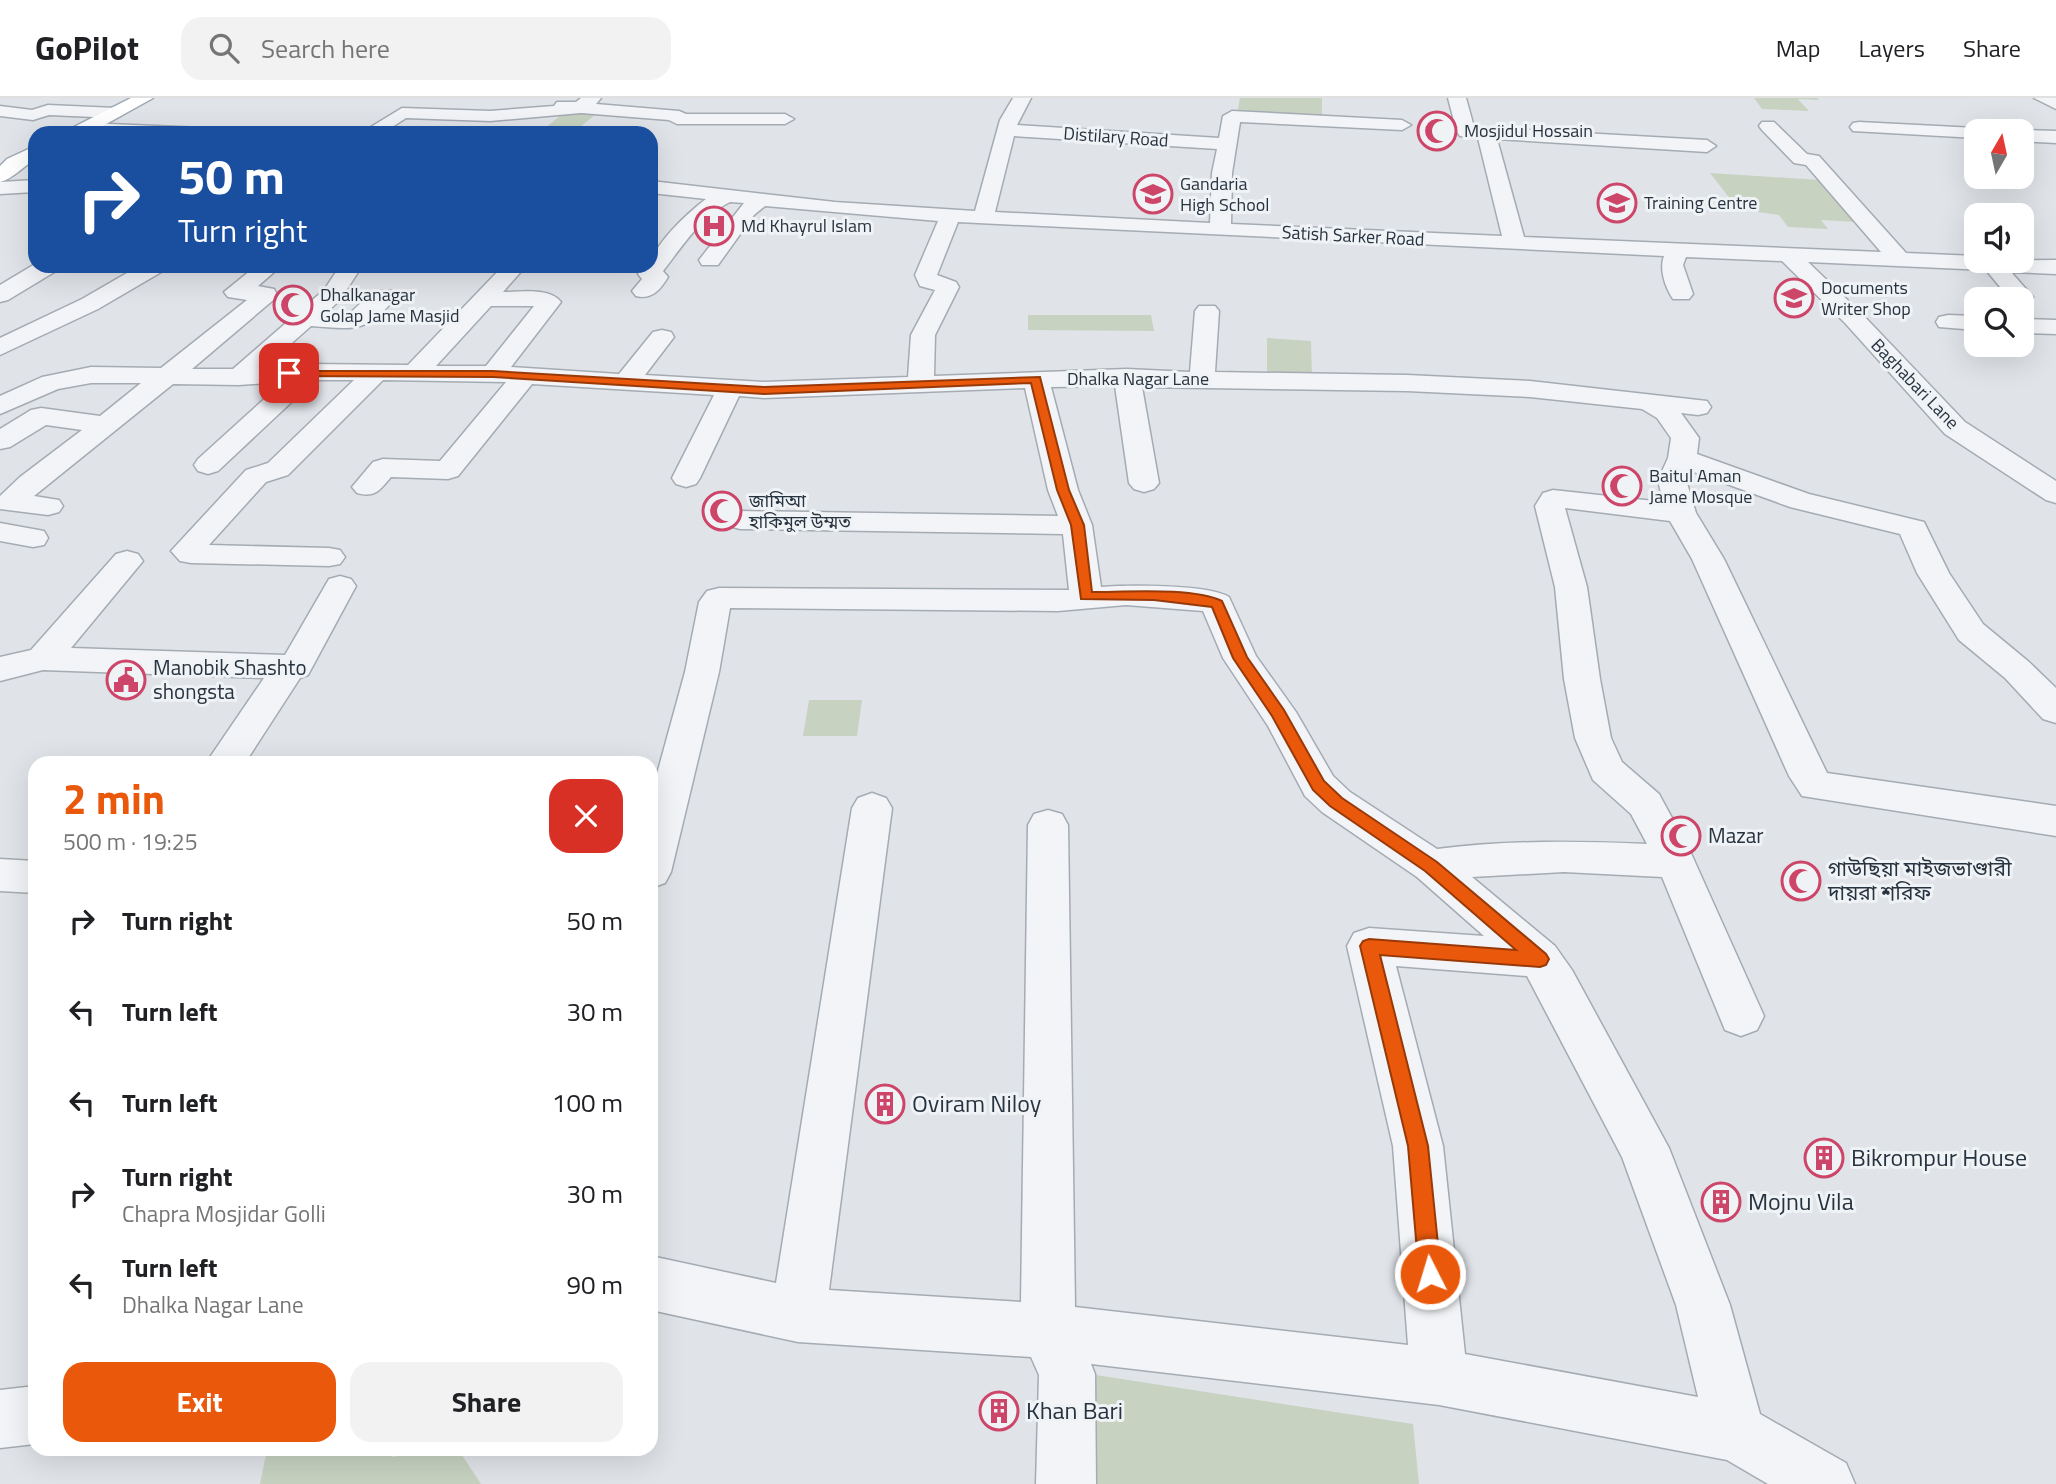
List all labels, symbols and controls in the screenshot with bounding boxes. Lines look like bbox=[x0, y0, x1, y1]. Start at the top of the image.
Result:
search box bbox=[181, 17, 671, 80]
text: GoPilot bbox=[35, 23, 139, 73]
icon: search bbox=[205, 29, 243, 67]
text: Search here bbox=[261, 29, 390, 68]
text: Map bbox=[1776, 30, 1821, 66]
text: Layers bbox=[1859, 30, 1925, 66]
text: Share bbox=[1963, 30, 2021, 66]
mosque icon: Mosjidul Hossain bbox=[1416, 110, 1458, 152]
place label: Mosjidul Hossain bbox=[1464, 117, 1593, 144]
street label: Distilary Road bbox=[1063, 119, 1169, 154]
north arrow bbox=[1964, 119, 2034, 189]
map controls bbox=[1964, 119, 2034, 357]
text: 50 m bbox=[178, 138, 285, 213]
icon: right bbox=[63, 154, 154, 245]
place label: Gandaria High School bbox=[1180, 170, 1269, 218]
school or university icon: Gandaria High School bbox=[1132, 173, 1174, 215]
school or university icon: Training Centre bbox=[1596, 182, 1638, 224]
place label: Training Centre bbox=[1644, 189, 1757, 216]
button: sound bbox=[1964, 203, 2034, 273]
hospital icon: Md Khayrul Islam bbox=[693, 205, 735, 247]
text: Turn right bbox=[178, 206, 307, 254]
place label: Md Khayrul Islam bbox=[741, 212, 872, 239]
street label: Satish Sarker Road bbox=[1281, 218, 1425, 253]
place label: Documents Writer Shop bbox=[1821, 274, 1911, 322]
school or university icon: Documents Writer Shop bbox=[1773, 277, 1815, 319]
place label: Dhalkanagar Golap Jame Masjid bbox=[320, 281, 459, 329]
mosque icon: Dhalkanagar Golap Jame Masjid bbox=[272, 284, 314, 326]
button: search bbox=[1964, 287, 2034, 357]
street label: Baghabari Lane bbox=[1865, 332, 1966, 435]
pin bbox=[259, 343, 319, 403]
icon: arrive bbox=[270, 354, 308, 392]
street label: Dhalka Nagar Lane bbox=[1067, 365, 1209, 392]
place label: Baitul Aman Jame Mosque bbox=[1649, 462, 1752, 510]
mosque icon: Baitul Aman Jame Mosque bbox=[1601, 465, 1643, 507]
place label: জামিআ হাকিমুল উম্মত bbox=[748, 487, 851, 535]
mosque icon: জামিআ হাকিমুল উম্মত bbox=[701, 490, 743, 532]
place label: Manobik Shashto shongsta bbox=[153, 651, 306, 707]
public building icon: Manobik Shashto shongsta bbox=[105, 659, 147, 701]
text: 2 min bbox=[63, 766, 165, 830]
button: close bbox=[549, 779, 623, 853]
mosque icon: Mazar bbox=[1660, 815, 1702, 857]
place label: Mazar bbox=[1708, 819, 1764, 851]
text: 500 m · 19:25 bbox=[63, 824, 198, 859]
place label: গাউছিয়া মাইজভাণ্ডারী দায়রা শরিফ bbox=[1827, 852, 2012, 908]
mosque icon: গাউছিয়া মাইজভাণ্ডারী দায়রা শরিফ bbox=[1780, 860, 1822, 902]
text: Turn right bbox=[122, 901, 233, 940]
text: 50 m bbox=[566, 901, 623, 940]
icon: right bbox=[63, 902, 101, 940]
text: Turn left bbox=[122, 992, 217, 1031]
text: 30 m bbox=[566, 992, 623, 1031]
icon: left bbox=[63, 993, 101, 1031]
text: Turn left bbox=[122, 1083, 217, 1122]
text: 100 m bbox=[552, 1083, 623, 1122]
building icon: Oviram Niloy bbox=[864, 1083, 906, 1125]
icon: left bbox=[63, 1084, 101, 1122]
place label: Oviram Niloy bbox=[912, 1085, 1042, 1121]
building icon: Bikrompur House bbox=[1803, 1137, 1845, 1179]
place label: Bikrompur House bbox=[1851, 1139, 2027, 1175]
text: Turn right bbox=[122, 1157, 233, 1196]
text: 30 m bbox=[566, 1174, 623, 1213]
icon: right bbox=[63, 1175, 101, 1213]
building icon: Mojnu Vila bbox=[1700, 1181, 1742, 1223]
place label: Mojnu Vila bbox=[1748, 1183, 1854, 1219]
text: Chapra Mosjidar Golli bbox=[122, 1196, 326, 1231]
position arrow bbox=[1393, 1237, 1467, 1311]
text: Turn left bbox=[122, 1248, 217, 1287]
text: 90 m bbox=[566, 1265, 623, 1304]
icon: left bbox=[63, 1266, 101, 1304]
text: Dhalka Nagar Lane bbox=[122, 1287, 304, 1322]
button: Exit bbox=[63, 1362, 336, 1442]
button: Share bbox=[350, 1362, 623, 1442]
building icon: Khan Bari bbox=[978, 1390, 1020, 1432]
place label: Khan Bari bbox=[1026, 1392, 1123, 1428]

